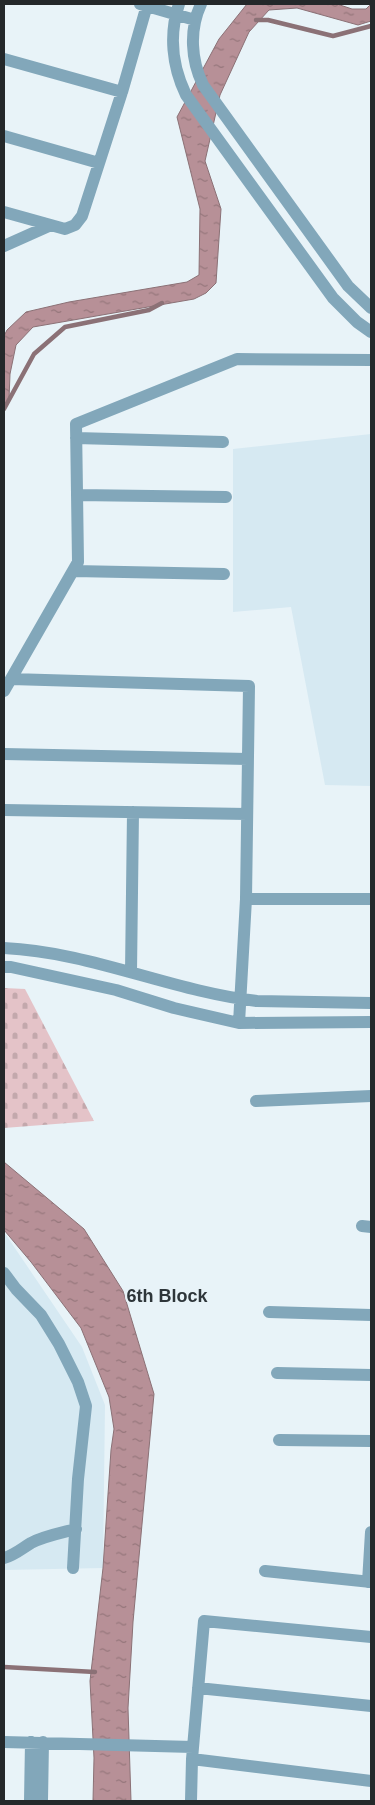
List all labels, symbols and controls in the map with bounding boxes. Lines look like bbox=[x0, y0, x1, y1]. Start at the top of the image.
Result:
district label: 6th Block bbox=[126, 1286, 208, 1306]

